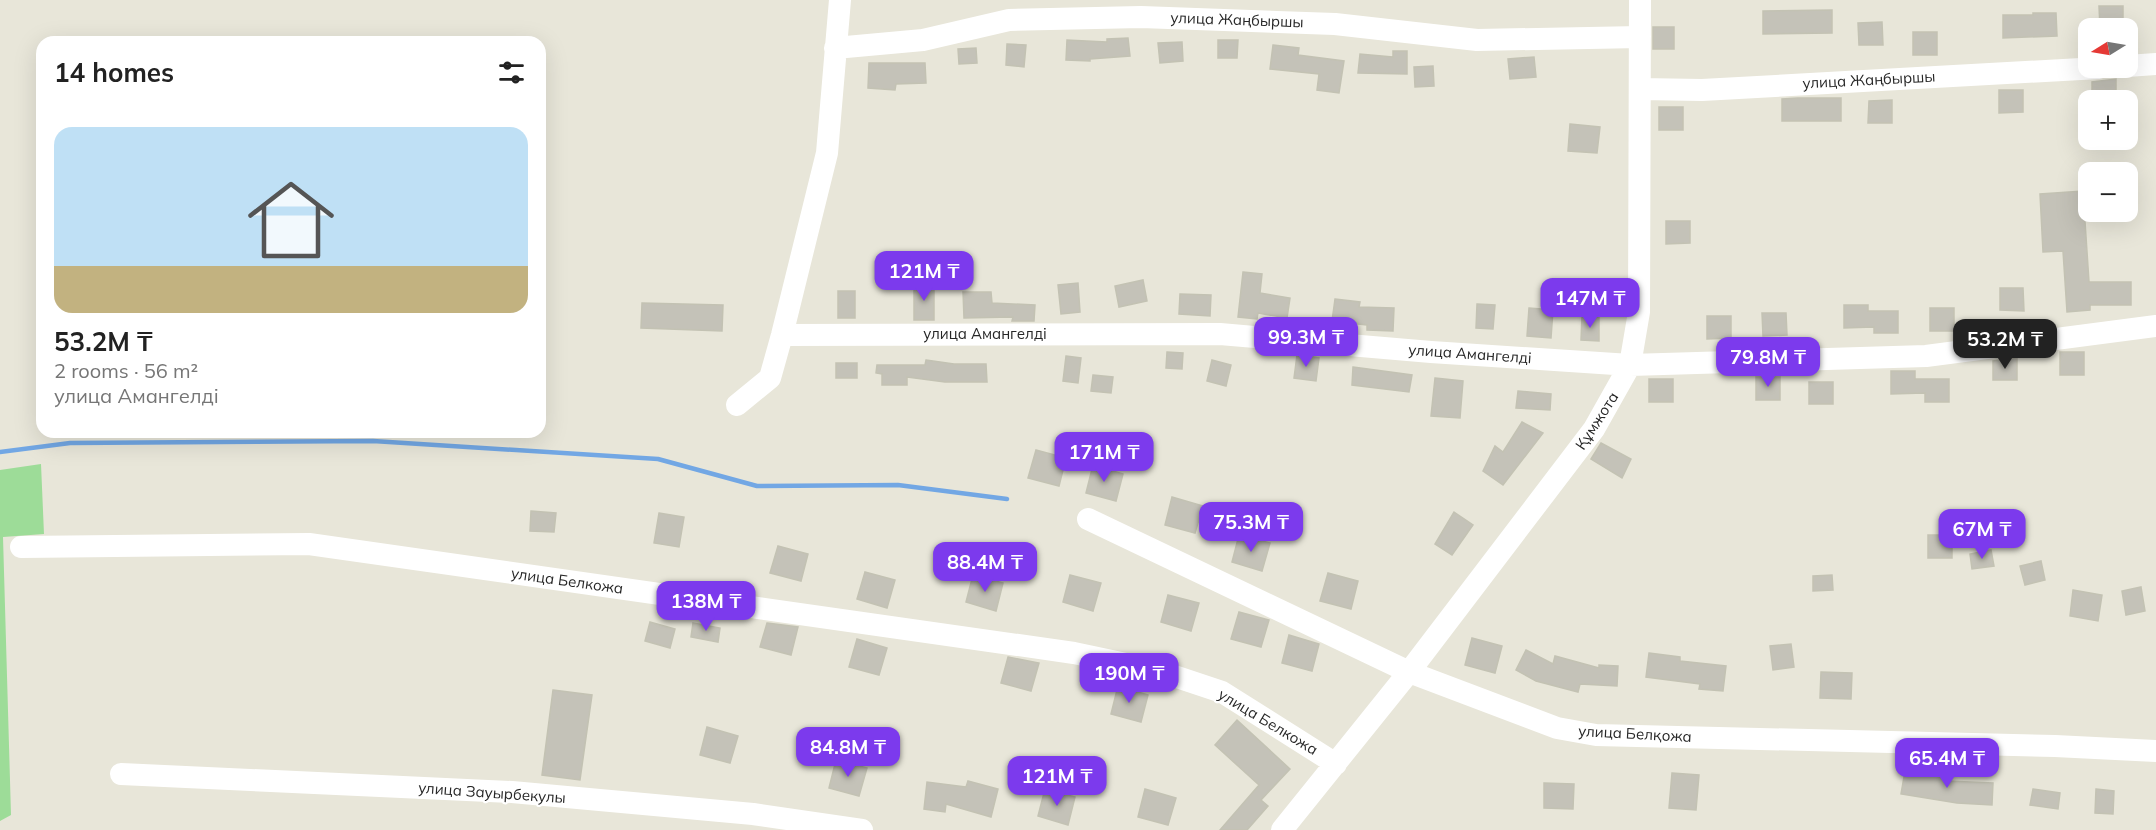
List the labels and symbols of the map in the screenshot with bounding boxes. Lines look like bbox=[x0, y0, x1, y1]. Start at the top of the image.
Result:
street label: улица Жаңбыршы bbox=[1170, 8, 1304, 31]
north arrow bbox=[2078, 18, 2138, 78]
street label: улица Жаңбыршы bbox=[1802, 67, 1936, 92]
pin: 121M ₸ bbox=[875, 251, 973, 302]
pin: 147M ₸ bbox=[1541, 278, 1639, 329]
pin: 99.3M ₸ bbox=[1251, 317, 1361, 368]
pin: 53.2M ₸ bbox=[1950, 319, 2060, 370]
street label: улица Амангелді bbox=[923, 324, 1047, 343]
pin: 79.8M ₸ bbox=[1713, 337, 1823, 388]
street label: улица Амангелді bbox=[1408, 340, 1532, 367]
street label: Құмжота bbox=[1571, 388, 1622, 453]
pin: 171M ₸ bbox=[1055, 432, 1153, 483]
pin: 75.3M ₸ bbox=[1196, 502, 1306, 553]
pin: 67M ₸ bbox=[1940, 509, 2024, 560]
pin: 88.4M ₸ bbox=[930, 542, 1040, 593]
street label: улица Белкожа bbox=[510, 563, 624, 598]
pin: 138M ₸ bbox=[657, 581, 755, 632]
pin: 190M ₸ bbox=[1080, 653, 1178, 704]
street label: улица Белкожа bbox=[1215, 684, 1322, 759]
street label: улица Белқожа bbox=[1578, 721, 1692, 746]
pin: 84.8M ₸ bbox=[793, 727, 903, 778]
pin: 65.4M ₸ bbox=[1892, 738, 2002, 789]
pin: 121M ₸ bbox=[1008, 756, 1106, 807]
street label: улица Зауырбекулы bbox=[418, 778, 566, 807]

